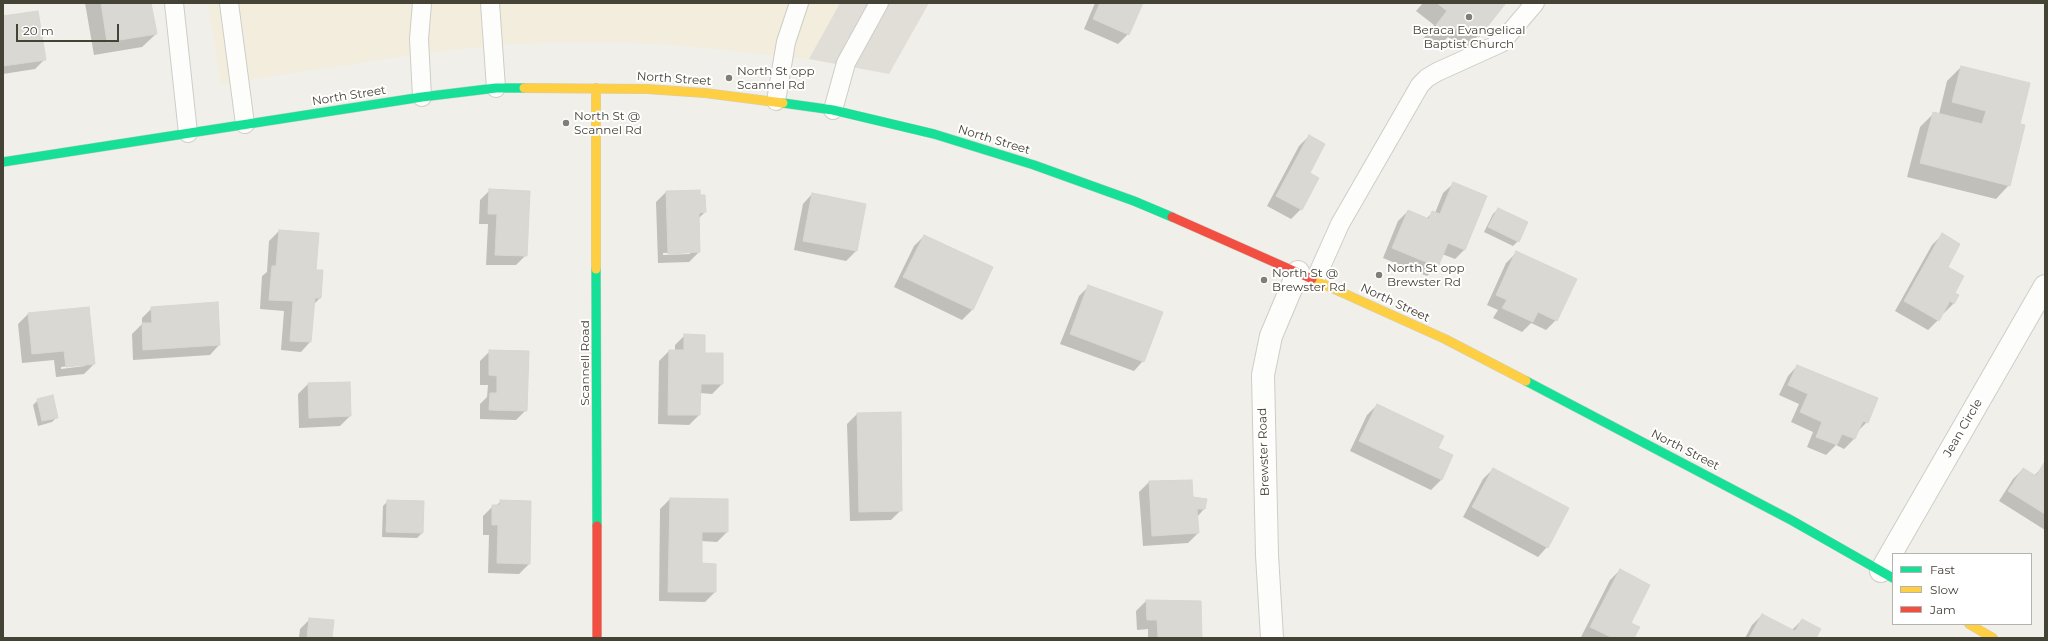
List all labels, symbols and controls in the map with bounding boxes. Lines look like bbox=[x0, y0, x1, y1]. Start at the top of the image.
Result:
marker: Beraca Evangelical Baptist Church bbox=[1464, 12, 1474, 22]
scale bar bbox=[18, 16, 121, 42]
text: 20 m bbox=[23, 23, 54, 38]
place label: Beraca Evangelical Baptist Church bbox=[1412, 23, 1526, 51]
place label: North St opp Scannel Rd bbox=[737, 64, 815, 92]
street label: North Street bbox=[636, 69, 712, 89]
marker: North St opp Scannel Rd bbox=[724, 73, 734, 83]
street label: North Street bbox=[311, 83, 387, 109]
place label: North St @ Scannel Rd bbox=[574, 109, 642, 137]
marker: North St @ Scannel Rd bbox=[561, 118, 571, 128]
street label: North Street bbox=[956, 122, 1032, 158]
place label: North St opp Brewster Rd bbox=[1387, 261, 1465, 289]
place label: North St @ Brewster Rd bbox=[1272, 266, 1346, 294]
marker: North St opp Brewster Rd bbox=[1374, 270, 1384, 280]
marker: North St @ Brewster Rd bbox=[1259, 275, 1269, 285]
street label: North Street bbox=[1358, 281, 1432, 325]
street label: Scannell Road bbox=[578, 320, 592, 406]
street label: Jean Circle bbox=[1941, 396, 1985, 460]
street label: Brewster Road bbox=[1255, 408, 1273, 496]
street label: North Street bbox=[1648, 427, 1722, 473]
legend bbox=[1892, 553, 2032, 625]
text: Fast bbox=[1930, 562, 1955, 577]
text: Slow bbox=[1930, 582, 1959, 597]
text: Jam bbox=[1930, 602, 1956, 617]

